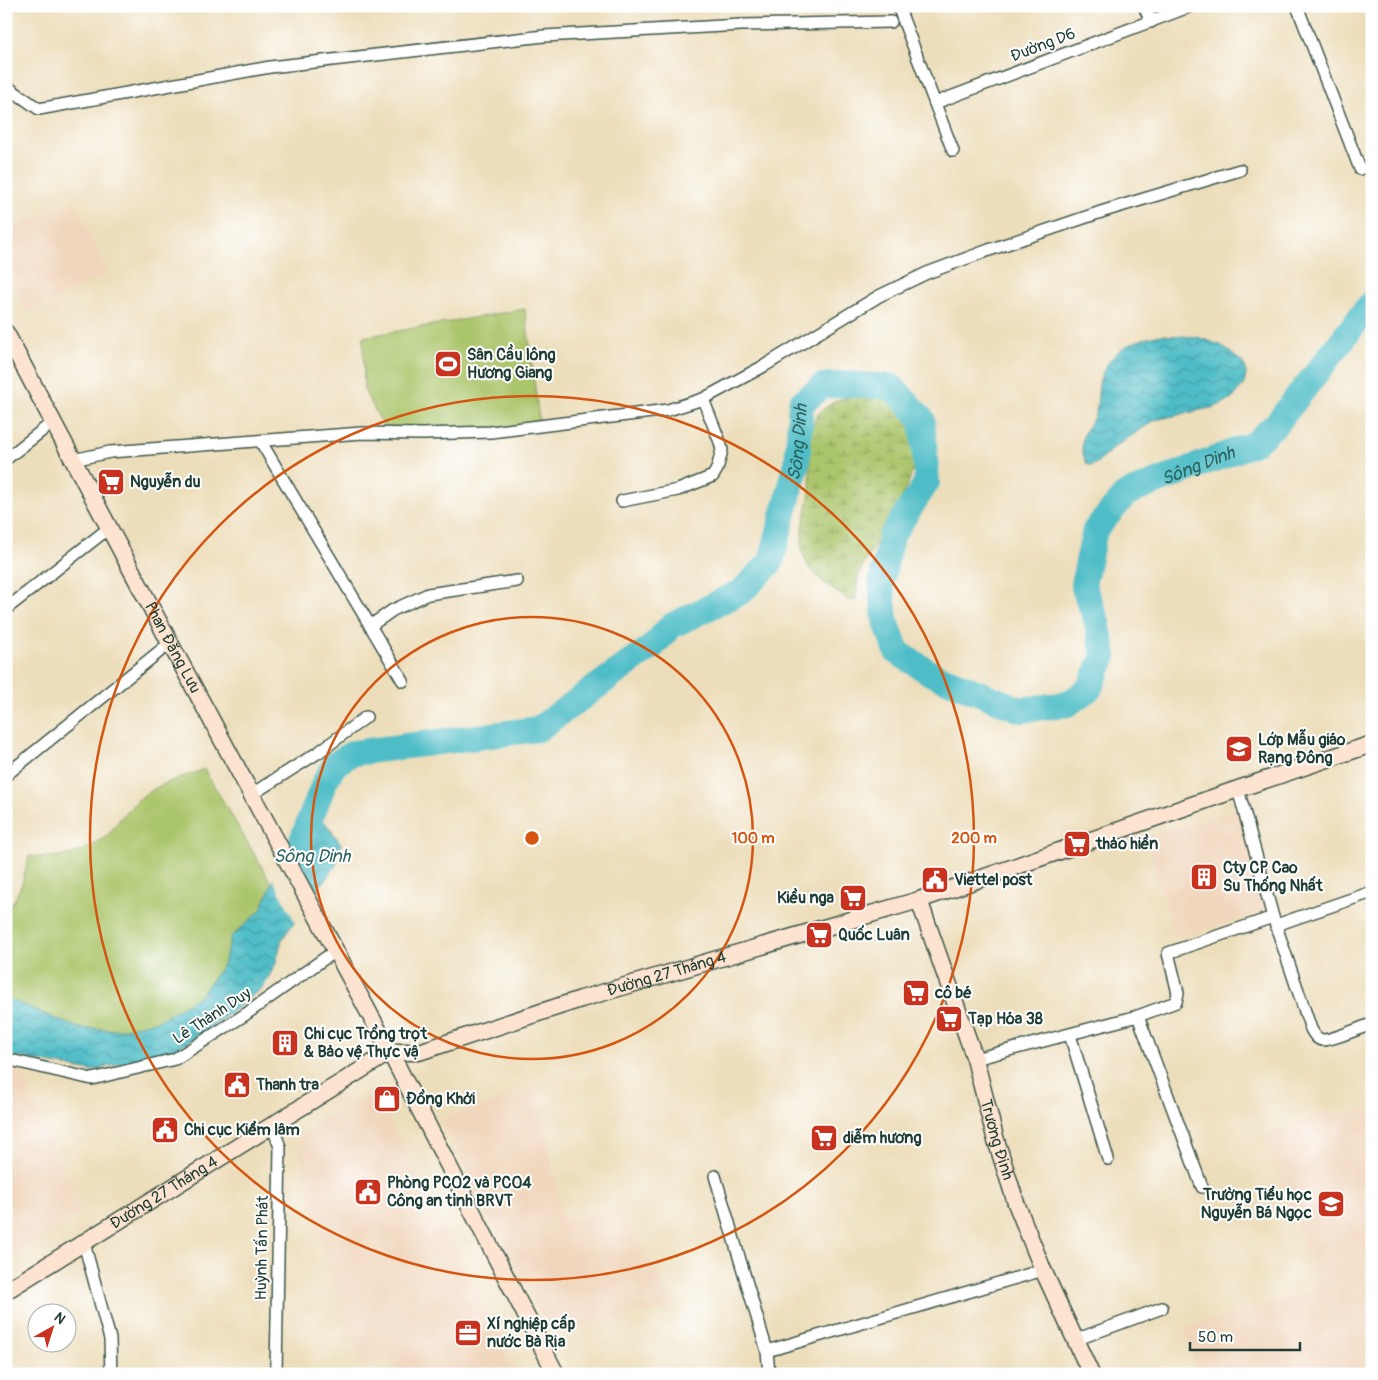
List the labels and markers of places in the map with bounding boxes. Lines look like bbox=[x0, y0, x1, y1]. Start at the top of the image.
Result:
place label: Sân Cầu lông Hương Giang bbox=[467, 343, 556, 383]
sports icon: Sân Cầu lông Hương Giang bbox=[433, 349, 463, 379]
supermarket icon: Nguyễn du bbox=[96, 467, 126, 497]
place label: Nguyễn du bbox=[130, 471, 201, 492]
place label: Lớp Mẫu giáo Rạng Đông bbox=[1258, 728, 1346, 768]
school or university icon: Lớp Mẫu giáo Rạng Đông bbox=[1224, 734, 1254, 764]
centre of rings bbox=[523, 829, 541, 847]
supermarket icon: thảo hiền bbox=[1062, 829, 1092, 859]
place label: thảo hiền bbox=[1095, 833, 1158, 854]
place label: Cty CP Cao Su Thống Nhất bbox=[1223, 858, 1323, 896]
building icon: Cty CP Cao Su Thống Nhất bbox=[1189, 862, 1219, 892]
public building icon: Viettel post bbox=[920, 865, 950, 895]
place label: Viettel post bbox=[954, 870, 1033, 890]
supermarket icon: Kiều nga bbox=[838, 883, 868, 913]
place label: Kiều nga bbox=[777, 887, 835, 908]
supermarket icon: Quốc Luân bbox=[804, 920, 834, 950]
place label: Quốc Luân bbox=[838, 924, 910, 945]
supermarket icon: cô bé bbox=[901, 978, 931, 1008]
place label: cô bé bbox=[934, 983, 972, 1003]
supermarket icon: Tạp Hóa 38 bbox=[934, 1004, 964, 1034]
place label: Tạp Hóa 38 bbox=[967, 1009, 1043, 1029]
place label: Chi cục Trồng trọt & Bảo vệ Thực vậ bbox=[304, 1023, 428, 1062]
building icon: Chi cục Trồng trọt & Bảo vệ Thực vậ bbox=[270, 1028, 300, 1058]
public building icon: Thanh tra bbox=[222, 1070, 252, 1100]
place label: Thanh tra bbox=[255, 1075, 320, 1095]
shop icon: Đồng Khởi bbox=[372, 1084, 402, 1114]
place label: Đồng Khởi bbox=[406, 1088, 475, 1109]
public building icon: Chi cục Kiểm lâm bbox=[150, 1115, 180, 1145]
place label: Chi cục Kiểm lâm bbox=[184, 1120, 300, 1140]
supermarket icon: diễm hương bbox=[809, 1123, 839, 1153]
place label: diễm hương bbox=[843, 1127, 921, 1148]
place label: Phòng PC02 và PC04 Công an tỉnh BRVT bbox=[387, 1173, 532, 1211]
public building icon: Phòng PC02 và PC04 Công an tỉnh BRVT bbox=[353, 1177, 383, 1207]
place label: Trường Tiểu học Nguyễn Bá Ngọc bbox=[1201, 1185, 1312, 1223]
school or university icon: Trường Tiểu học Nguyễn Bá Ngọc bbox=[1316, 1189, 1346, 1219]
place label: Xí nghiệp cấp nước Bà Rịa bbox=[487, 1313, 576, 1352]
office icon: Xí nghiệp cấp nước Bà Rịa bbox=[453, 1318, 483, 1348]

